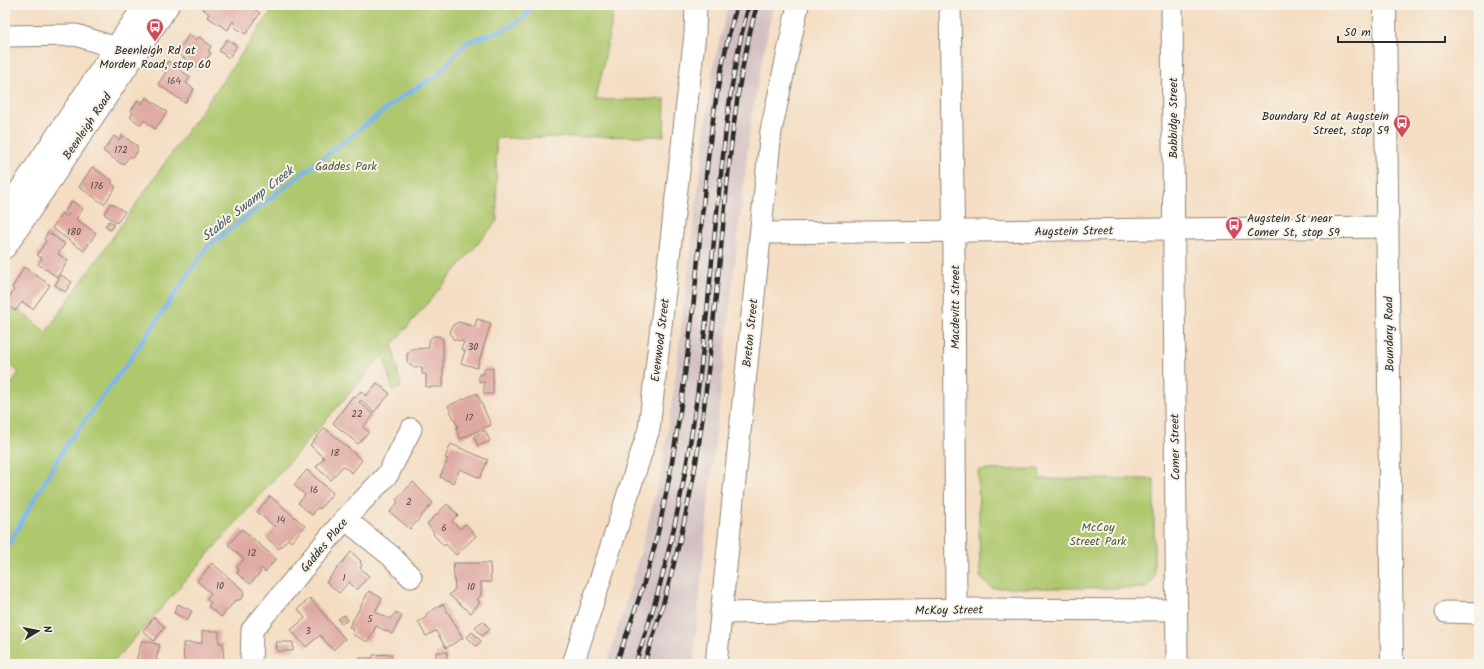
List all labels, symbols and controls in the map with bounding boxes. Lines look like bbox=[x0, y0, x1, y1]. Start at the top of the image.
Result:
bus stop icon: Beenleigh Rd at Morden Road, stop 60 bbox=[145, 17, 165, 42]
scale bar bbox=[1338, 18, 1445, 44]
text: 50 m bbox=[1344, 23, 1371, 42]
place label: Beenleigh Rd at Morden Road, stop 60 bbox=[99, 41, 211, 74]
house number: 164 bbox=[167, 73, 182, 89]
street label: Babbidge Street bbox=[1164, 77, 1183, 159]
street label: Beenleigh Road bbox=[58, 88, 117, 164]
place label: Boundary Rd at Augstein Street, stop 59 bbox=[1262, 107, 1389, 140]
bus stop icon: Boundary Rd at Augstein Street, stop 59 bbox=[1392, 113, 1412, 138]
house number: 172 bbox=[114, 142, 128, 158]
park label: Gaddes Park bbox=[315, 157, 377, 176]
water label: Stable Swamp Creek bbox=[197, 160, 300, 247]
house number: 176 bbox=[90, 178, 104, 194]
place label: Augstein St near Comer St, stop 59 bbox=[1247, 209, 1340, 242]
bus stop icon: Augstein St near Comer St, stop 59 bbox=[1224, 215, 1244, 240]
street label: Augstein Street bbox=[1035, 221, 1114, 242]
house number: 180 bbox=[67, 224, 81, 240]
street label: Macdevitt Street bbox=[946, 265, 965, 349]
street label: Boundary Road bbox=[1379, 295, 1400, 372]
street label: Evenwood Street bbox=[646, 297, 675, 383]
street label: Breton Street bbox=[737, 298, 764, 368]
house number: 30 bbox=[468, 339, 478, 355]
house number: 22 bbox=[351, 406, 363, 422]
house number: 17 bbox=[465, 410, 473, 426]
street label: Comer Street bbox=[1165, 413, 1186, 481]
house number: 18 bbox=[330, 445, 341, 461]
house number: 16 bbox=[310, 482, 318, 498]
house number: 2 bbox=[406, 494, 412, 510]
house number: 14 bbox=[277, 512, 286, 528]
street label: Gaddes Place bbox=[296, 513, 353, 577]
park label: McCoy Street Park bbox=[1070, 518, 1127, 551]
house number: 6 bbox=[441, 520, 447, 536]
house number: 12 bbox=[248, 545, 257, 561]
house number: 1 bbox=[342, 570, 346, 586]
house number: 10 bbox=[216, 578, 224, 594]
house number: 10 bbox=[467, 579, 475, 595]
street label: McKoy Street bbox=[915, 600, 984, 621]
north arrow bbox=[18, 611, 58, 651]
house number: 5 bbox=[367, 611, 373, 627]
house number: 3 bbox=[305, 623, 311, 639]
text: N bbox=[37, 624, 56, 634]

